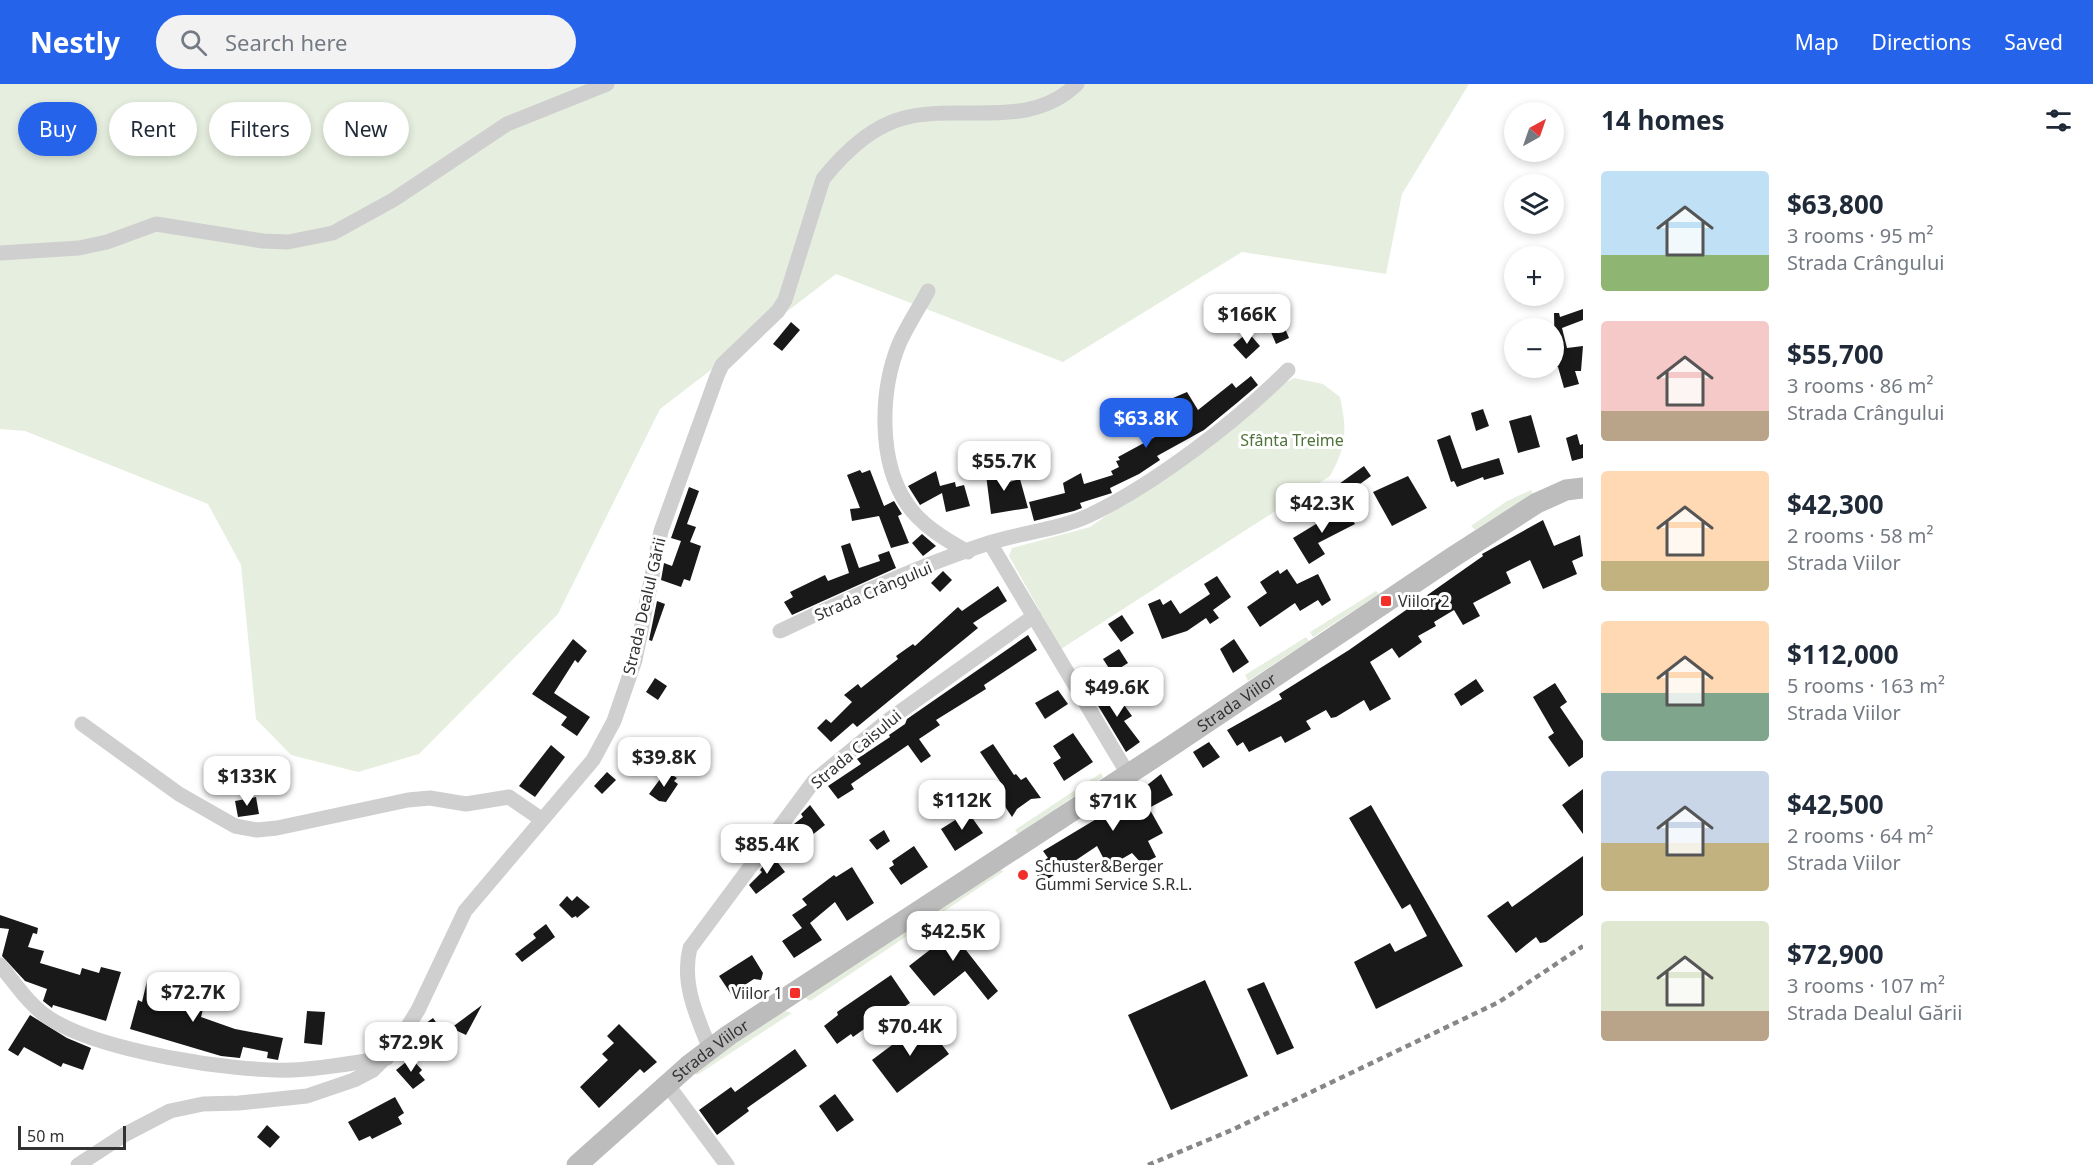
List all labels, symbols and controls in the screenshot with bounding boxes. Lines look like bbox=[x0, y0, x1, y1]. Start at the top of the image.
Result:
search box bbox=[156, 15, 576, 69]
text: Nestly bbox=[30, 23, 120, 61]
icon: search bbox=[177, 26, 210, 59]
text: Search here bbox=[225, 27, 347, 57]
text: Map bbox=[1795, 28, 1839, 56]
text: Directions bbox=[1872, 28, 1971, 56]
text: Saved bbox=[2004, 28, 2063, 56]
chip: Buy bbox=[18, 102, 97, 156]
chip: Rent bbox=[109, 102, 197, 156]
chip: Filters bbox=[209, 102, 311, 156]
chip: New bbox=[323, 102, 409, 156]
north arrow bbox=[1504, 102, 1564, 162]
map controls bbox=[1504, 102, 1564, 378]
text: 14 homes bbox=[1601, 102, 1725, 138]
icon: filters bbox=[2042, 104, 2075, 137]
button: layers bbox=[1504, 174, 1564, 234]
text: $63,800 bbox=[1787, 186, 1884, 222]
icon: home bbox=[1649, 195, 1721, 267]
text: 3 rooms · 95 m² bbox=[1787, 222, 1934, 249]
button: + bbox=[1504, 246, 1564, 306]
text: Strada Crângului bbox=[1787, 249, 1944, 276]
pin: $166K bbox=[1205, 294, 1289, 345]
text: $166K bbox=[1217, 300, 1277, 327]
button: − bbox=[1504, 318, 1564, 378]
text: $55,700 bbox=[1787, 336, 1884, 372]
icon: home bbox=[1649, 345, 1721, 417]
text: 3 rooms · 86 m² bbox=[1787, 372, 1934, 399]
pin: $63.8K bbox=[1097, 398, 1195, 449]
text: Strada Crângului bbox=[1787, 399, 1944, 426]
text: $63.8K bbox=[1114, 404, 1178, 431]
park label: Sfânta Treime bbox=[1240, 429, 1344, 451]
pin: $55.7K bbox=[955, 441, 1053, 492]
text: $55.7K bbox=[972, 447, 1036, 474]
pin: $42.3K bbox=[1273, 483, 1371, 534]
text: $42,300 bbox=[1787, 486, 1884, 522]
text: $42.3K bbox=[1290, 489, 1354, 516]
icon: home bbox=[1649, 495, 1721, 567]
text: 2 rooms · 58 m² bbox=[1787, 522, 1934, 549]
street label: Strada Dealul Gării bbox=[618, 535, 670, 677]
text: Strada Viilor bbox=[1787, 549, 1901, 576]
street label: Strada Crângului bbox=[811, 556, 935, 626]
place label: Viilor 2 bbox=[1398, 590, 1450, 612]
marker: Viilor 2 bbox=[1379, 594, 1393, 608]
text: $112,000 bbox=[1787, 636, 1899, 672]
icon: home bbox=[1649, 645, 1721, 717]
pin: $49.6K bbox=[1068, 667, 1166, 718]
street label: Strada Viilor bbox=[1193, 668, 1281, 737]
text: 5 rooms · 163 m² bbox=[1787, 672, 1945, 699]
text: $49.6K bbox=[1085, 673, 1149, 700]
text: Strada Viilor bbox=[1787, 699, 1901, 726]
street label: Strada Caisului bbox=[806, 705, 906, 793]
pin: $39.8K bbox=[615, 737, 713, 788]
text: $39.8K bbox=[632, 743, 696, 770]
pin: $133K bbox=[205, 756, 289, 807]
text: $133K bbox=[217, 762, 277, 789]
pin: $112K bbox=[920, 780, 1004, 831]
pin: $71K bbox=[1077, 781, 1149, 832]
text: $112K bbox=[932, 786, 992, 813]
text: $42,500 bbox=[1787, 786, 1884, 822]
text: $71K bbox=[1089, 787, 1137, 814]
icon: home bbox=[1649, 795, 1721, 867]
text: 2 rooms · 64 m² bbox=[1787, 822, 1934, 849]
pin: $85.4K bbox=[718, 824, 816, 875]
text: $85.4K bbox=[735, 830, 799, 857]
text: Strada Viilor bbox=[1787, 849, 1901, 876]
place label: Schuster&Berger Gummi Service S.R.L. bbox=[1035, 855, 1192, 895]
marker: Schuster&Berger Gummi Service S.R.L. bbox=[1016, 868, 1030, 882]
pin: $42.5K bbox=[904, 911, 1002, 962]
text: $42.5K bbox=[921, 917, 985, 944]
text: $72,900 bbox=[1787, 936, 1884, 972]
icon: home bbox=[1649, 945, 1721, 1017]
pin: $72.7K bbox=[144, 972, 242, 1023]
text: 3 rooms · 107 m² bbox=[1787, 972, 1945, 999]
text: $72.7K bbox=[161, 978, 225, 1005]
place label: Viilor 1 bbox=[731, 982, 783, 1004]
marker: Viilor 1 bbox=[788, 986, 802, 1000]
text: Strada Dealul Gării bbox=[1787, 999, 1962, 1026]
pin: $70.4K bbox=[861, 1006, 959, 1057]
text: $70.4K bbox=[878, 1012, 942, 1039]
street label: Strada Viilor bbox=[667, 1014, 753, 1086]
pin: $72.9K bbox=[362, 1022, 460, 1073]
text: $72.9K bbox=[379, 1028, 443, 1055]
scale bar bbox=[18, 1123, 126, 1150]
text: 50 m bbox=[27, 1125, 64, 1147]

